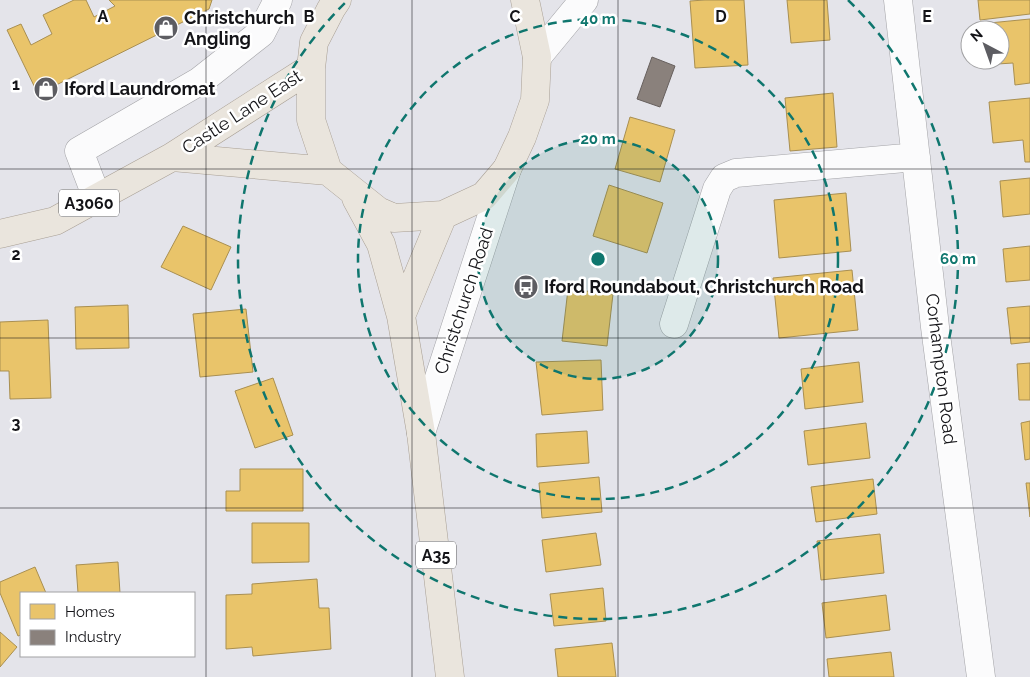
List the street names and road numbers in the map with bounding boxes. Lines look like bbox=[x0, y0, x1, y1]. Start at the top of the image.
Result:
street label: Castle Lane East bbox=[178, 65, 305, 158]
road number: A3060 bbox=[59, 190, 119, 217]
street label: Christchurch Road bbox=[430, 225, 497, 377]
street label: Corhampton Road bbox=[922, 292, 961, 446]
road number: A35 bbox=[416, 542, 456, 568]

